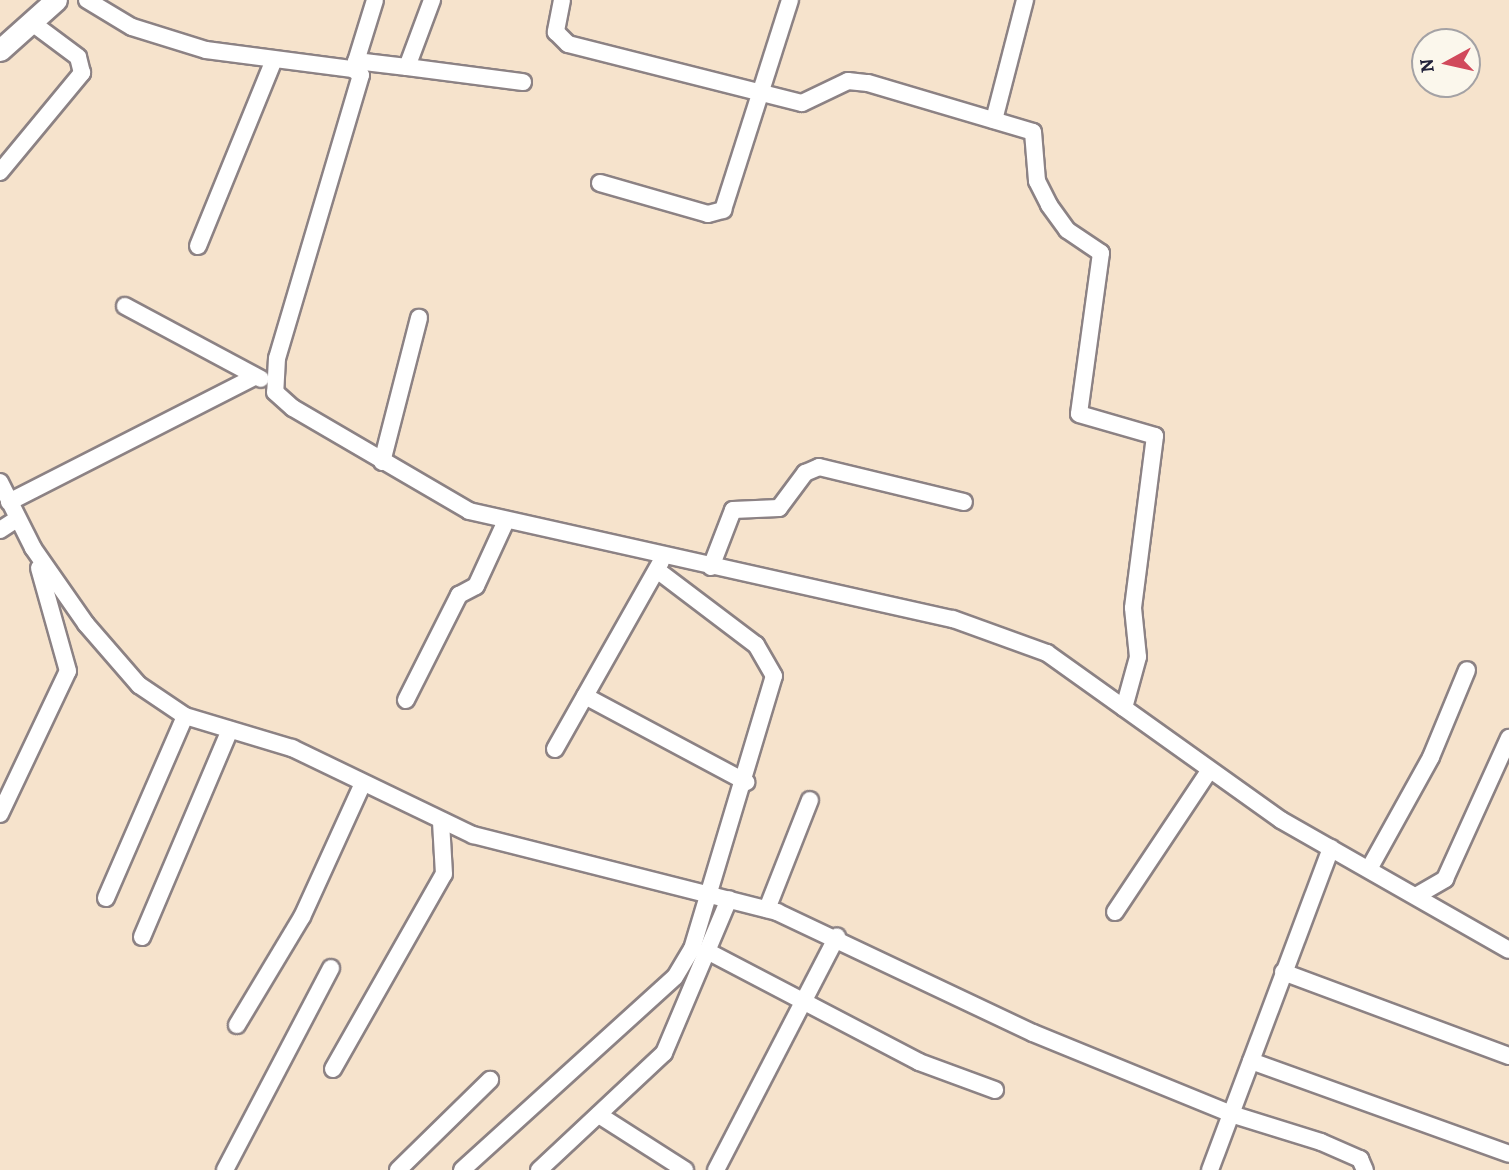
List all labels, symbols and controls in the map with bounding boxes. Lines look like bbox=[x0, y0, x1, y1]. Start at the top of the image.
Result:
north arrow bbox=[1411, 28, 1481, 98]
text: N bbox=[1413, 57, 1441, 74]

